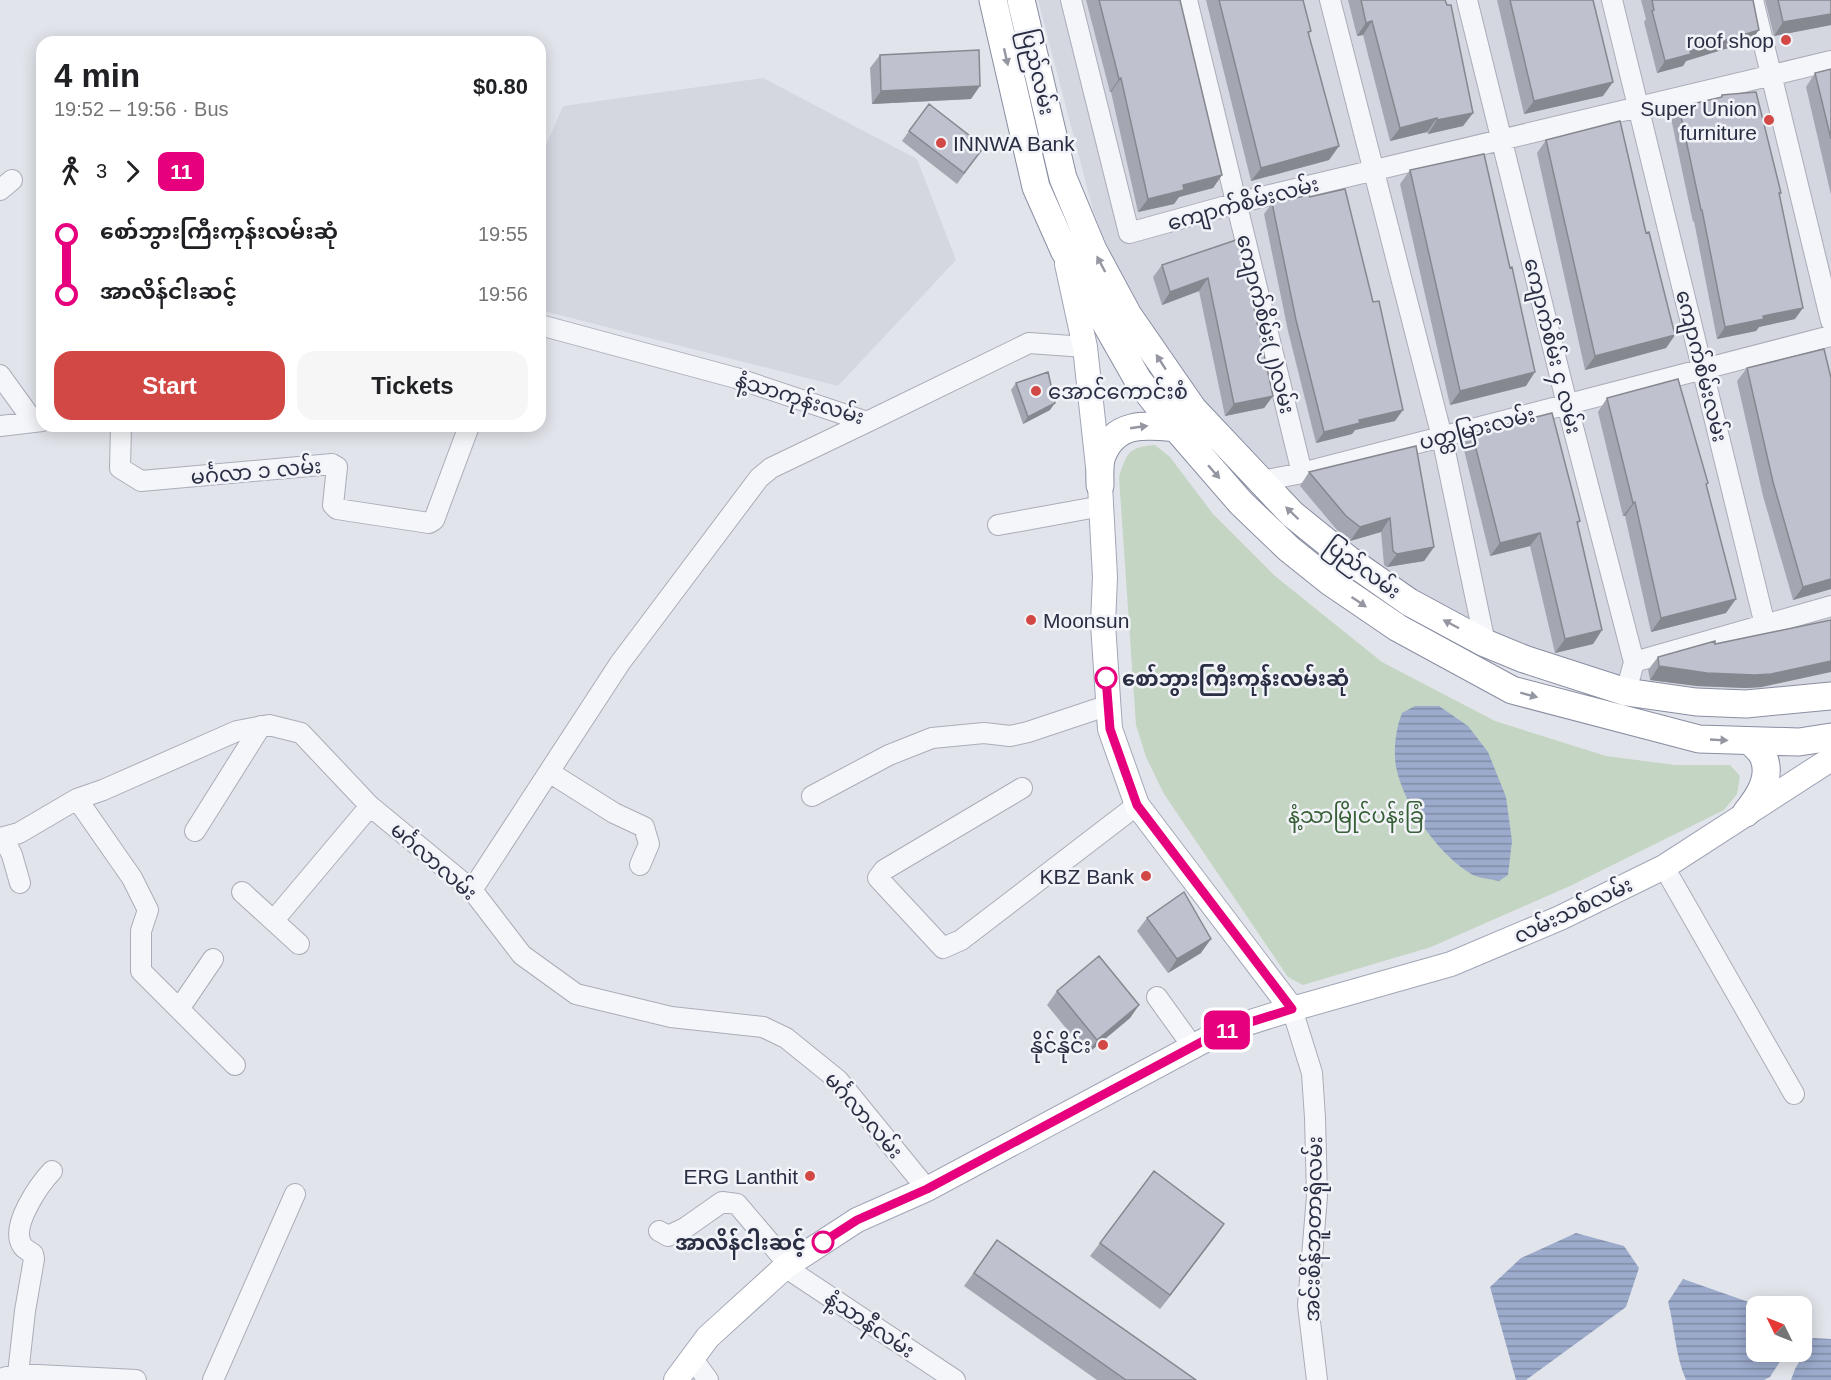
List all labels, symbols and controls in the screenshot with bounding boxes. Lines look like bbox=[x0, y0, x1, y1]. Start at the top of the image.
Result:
street label: ပြည်လမ်း bbox=[1011, 26, 1063, 119]
place label: roof shop bbox=[1686, 29, 1774, 52]
marker: roof shop bbox=[1779, 33, 1793, 47]
one-way arrow bbox=[1002, 48, 1011, 67]
text: 4 min bbox=[54, 57, 140, 94]
text: $0.80 bbox=[473, 74, 528, 99]
place label: Super Union furniture bbox=[1640, 97, 1757, 144]
text: 19:52 – 19:56 · Bus bbox=[54, 98, 229, 120]
marker: Super Union furniture bbox=[1762, 113, 1776, 127]
place label: INNWA Bank bbox=[953, 132, 1075, 155]
marker: INNWA Bank bbox=[934, 136, 948, 150]
icon: walk bbox=[54, 155, 87, 188]
icon: forward bbox=[116, 155, 149, 188]
text: 3 bbox=[96, 160, 107, 182]
text: 11 bbox=[170, 160, 192, 183]
street label: ကျောက်စိမ်းလမ်း bbox=[1164, 168, 1323, 241]
text: စော်ဘွားကြီးကုန်းလမ်းဆုံ bbox=[100, 219, 338, 244]
text: 19:55 bbox=[478, 223, 528, 245]
street label: ကျောက်စိမ်း(၂)လမ်း bbox=[1226, 231, 1303, 418]
one-way arrow bbox=[1096, 255, 1106, 272]
street label: ကျောက်စိမ်း ၄ လမ်း bbox=[1513, 255, 1590, 438]
text: အာလိန်ငါးဆင့် bbox=[100, 279, 237, 304]
text: 19:56 bbox=[478, 283, 528, 305]
street label: ကျောက်စိမ်းလမ်း bbox=[1665, 287, 1736, 446]
button: Start bbox=[54, 351, 285, 420]
button: Tickets bbox=[297, 351, 528, 420]
one-way arrow bbox=[1156, 354, 1167, 370]
street label: နံ့သာကုန်းလမ်း bbox=[731, 364, 868, 434]
place label: အောင်ကောင်းစံ bbox=[1048, 376, 1188, 403]
marker: အောင်ကောင်းစံ bbox=[1029, 384, 1043, 398]
street label: ပတ္တမြားလမ်း bbox=[1416, 399, 1539, 459]
one-way arrow bbox=[1130, 422, 1149, 431]
street label: မင်္ဂလာ ၁ လမ်း bbox=[189, 450, 322, 488]
one-way arrow bbox=[1208, 464, 1221, 480]
one-way arrow bbox=[1285, 506, 1299, 520]
street label: ပြည်လမ်း bbox=[1317, 530, 1407, 608]
one-way arrow bbox=[1351, 596, 1367, 607]
place label: Moonsun bbox=[1043, 609, 1129, 632]
marker: Moonsun bbox=[1024, 613, 1038, 627]
one-way arrow bbox=[1442, 619, 1459, 629]
place label: စော်ဘွားကြီးကုန်းလမ်းဆုံ bbox=[1122, 663, 1349, 696]
marker: စော်ဘွားကြီးကုန်းလမ်းဆုံ bbox=[1095, 667, 1117, 689]
one-way arrow bbox=[1520, 691, 1538, 701]
one-way arrow bbox=[1709, 736, 1728, 745]
park label: နံ့သာမြိုင်ပန်းခြံ bbox=[1288, 800, 1424, 833]
street label: မင်္ဂလာလမ်း bbox=[386, 814, 484, 905]
place label: KBZ Bank bbox=[1039, 865, 1134, 888]
marker: KBZ Bank bbox=[1139, 869, 1153, 883]
street label: လမ်းသစ်လမ်း bbox=[1508, 869, 1636, 947]
line badge: 11 bbox=[1200, 1010, 1254, 1050]
text: 11 bbox=[1216, 1019, 1238, 1042]
place label: နိုင်နိုင်း bbox=[1030, 1030, 1091, 1063]
marker: နိုင်နိုင်း bbox=[1096, 1038, 1110, 1052]
street label: မင်္ဂလာလမ်း bbox=[820, 1065, 911, 1163]
street label: အင်းစိန်ဘူတာရုံလမ်း bbox=[1296, 1136, 1332, 1322]
place label: ERG Lanthit bbox=[684, 1165, 798, 1188]
marker: ERG Lanthit bbox=[803, 1169, 817, 1183]
place label: အာလိန်ငါးဆင့် bbox=[675, 1227, 806, 1260]
marker: အာလိန်ငါးဆင့် bbox=[812, 1231, 834, 1253]
street label: နံ့သာနီလမ်း bbox=[818, 1283, 921, 1367]
north arrow bbox=[1746, 1296, 1812, 1362]
map controls bbox=[1746, 1296, 1812, 1362]

